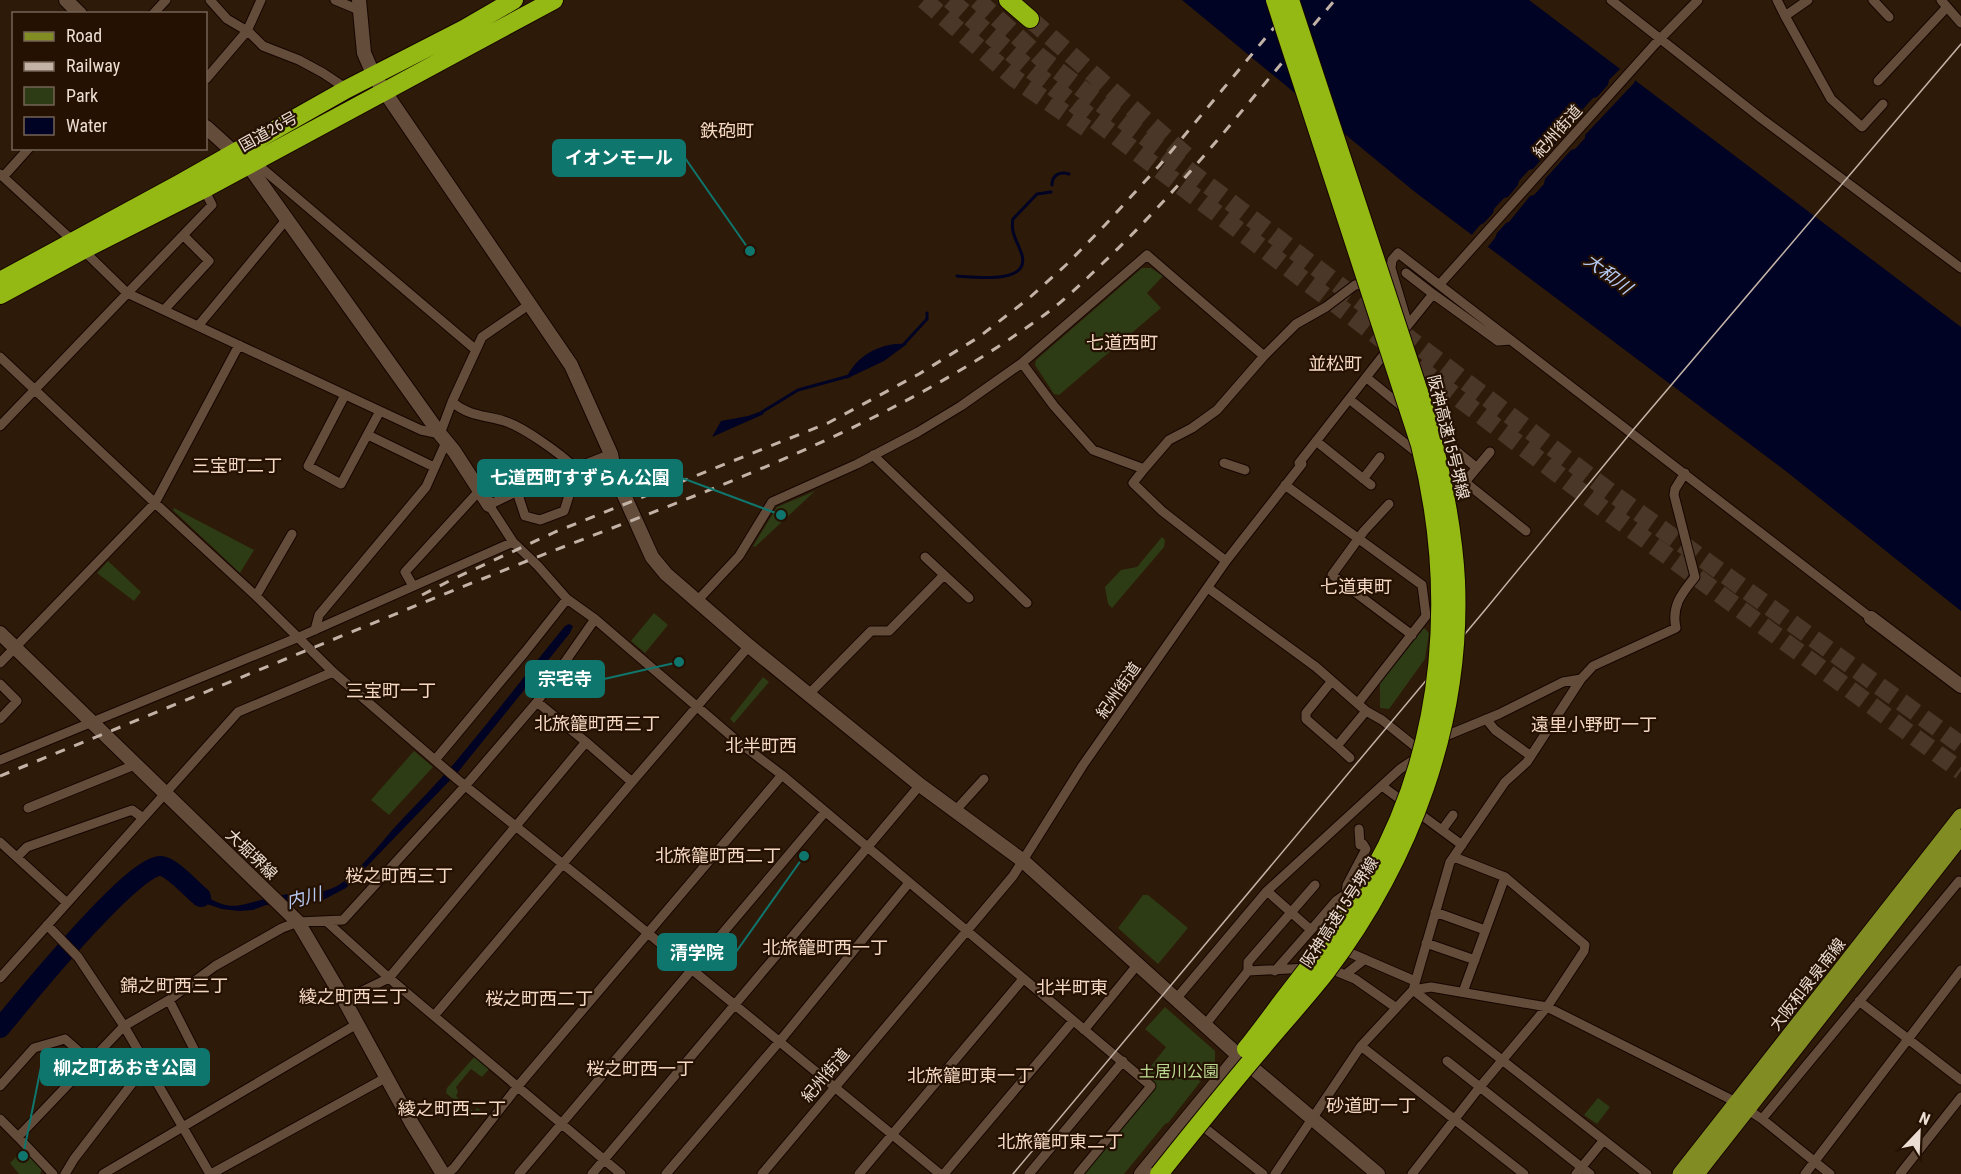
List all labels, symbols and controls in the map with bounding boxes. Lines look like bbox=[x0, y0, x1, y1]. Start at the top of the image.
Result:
legend bbox=[12, 12, 207, 150]
text: Road bbox=[66, 25, 102, 46]
text: Railway bbox=[66, 55, 121, 76]
text: Park bbox=[66, 85, 98, 106]
street label: 紀州街道 bbox=[1529, 101, 1586, 161]
street label: 国道26号 bbox=[236, 108, 301, 155]
text: Water bbox=[66, 115, 108, 136]
district label: 鉄砲町 bbox=[700, 120, 754, 141]
callout: イオンモール bbox=[553, 140, 685, 176]
text: イオンモール bbox=[565, 147, 673, 168]
water label: 大和川 bbox=[1580, 249, 1638, 299]
district label: 七道西町 bbox=[1086, 332, 1158, 353]
district label: 並松町 bbox=[1308, 353, 1362, 374]
street label: 阪神高速15号堺線 bbox=[1424, 373, 1473, 501]
district label: 三宝町二丁 bbox=[192, 455, 282, 476]
callout: 七道西町すずらん公園 bbox=[478, 460, 682, 496]
text: 七道西町すずらん公園 bbox=[490, 467, 670, 488]
district label: 七道東町 bbox=[1320, 576, 1392, 597]
street label: 紀州街道 bbox=[1092, 659, 1145, 722]
callout: 宗宅寺 bbox=[526, 661, 604, 697]
text: 宗宅寺 bbox=[538, 668, 592, 689]
district label: 三宝町一丁 bbox=[346, 680, 436, 701]
district label: 北旅籠町西三丁 bbox=[534, 713, 660, 734]
district label: 遠里小野町一丁 bbox=[1531, 714, 1657, 735]
district label: 北半町西 bbox=[725, 735, 797, 756]
street label: 大堀堺線 bbox=[222, 825, 281, 883]
district label: 北旅籠町西二丁 bbox=[655, 845, 781, 866]
street label: 阪神高速15号堺線 bbox=[1297, 854, 1382, 971]
district label: 桜之町西三丁 bbox=[345, 865, 453, 886]
water label: 内川 bbox=[284, 882, 326, 912]
callout: 清学院 bbox=[658, 934, 736, 970]
street label: 大阪和泉泉南線 bbox=[1765, 934, 1849, 1034]
district label: 北旅籠町西一丁 bbox=[762, 937, 888, 958]
text: 清学院 bbox=[670, 942, 724, 963]
district label: 錦之町西三丁 bbox=[120, 975, 228, 996]
district label: 北半町東 bbox=[1036, 977, 1108, 998]
district label: 綾之町西三丁 bbox=[299, 986, 407, 1007]
district label: 桜之町西二丁 bbox=[485, 988, 593, 1009]
street label: 紀州街道 bbox=[798, 1045, 853, 1106]
callout: 柳之町あおき公園 bbox=[41, 1049, 209, 1085]
text: 柳之町あおき公園 bbox=[53, 1057, 197, 1078]
district label: 桜之町西一丁 bbox=[586, 1058, 694, 1079]
park label: 土居川公園 bbox=[1139, 1062, 1219, 1081]
district label: 北旅籠町東一丁 bbox=[907, 1065, 1033, 1086]
district label: 砂道町一丁 bbox=[1326, 1095, 1416, 1116]
district label: 綾之町西二丁 bbox=[398, 1098, 506, 1119]
north arrow bbox=[1889, 1102, 1949, 1162]
text: N bbox=[1916, 1108, 1933, 1129]
district label: 北旅籠町東二丁 bbox=[997, 1131, 1123, 1152]

